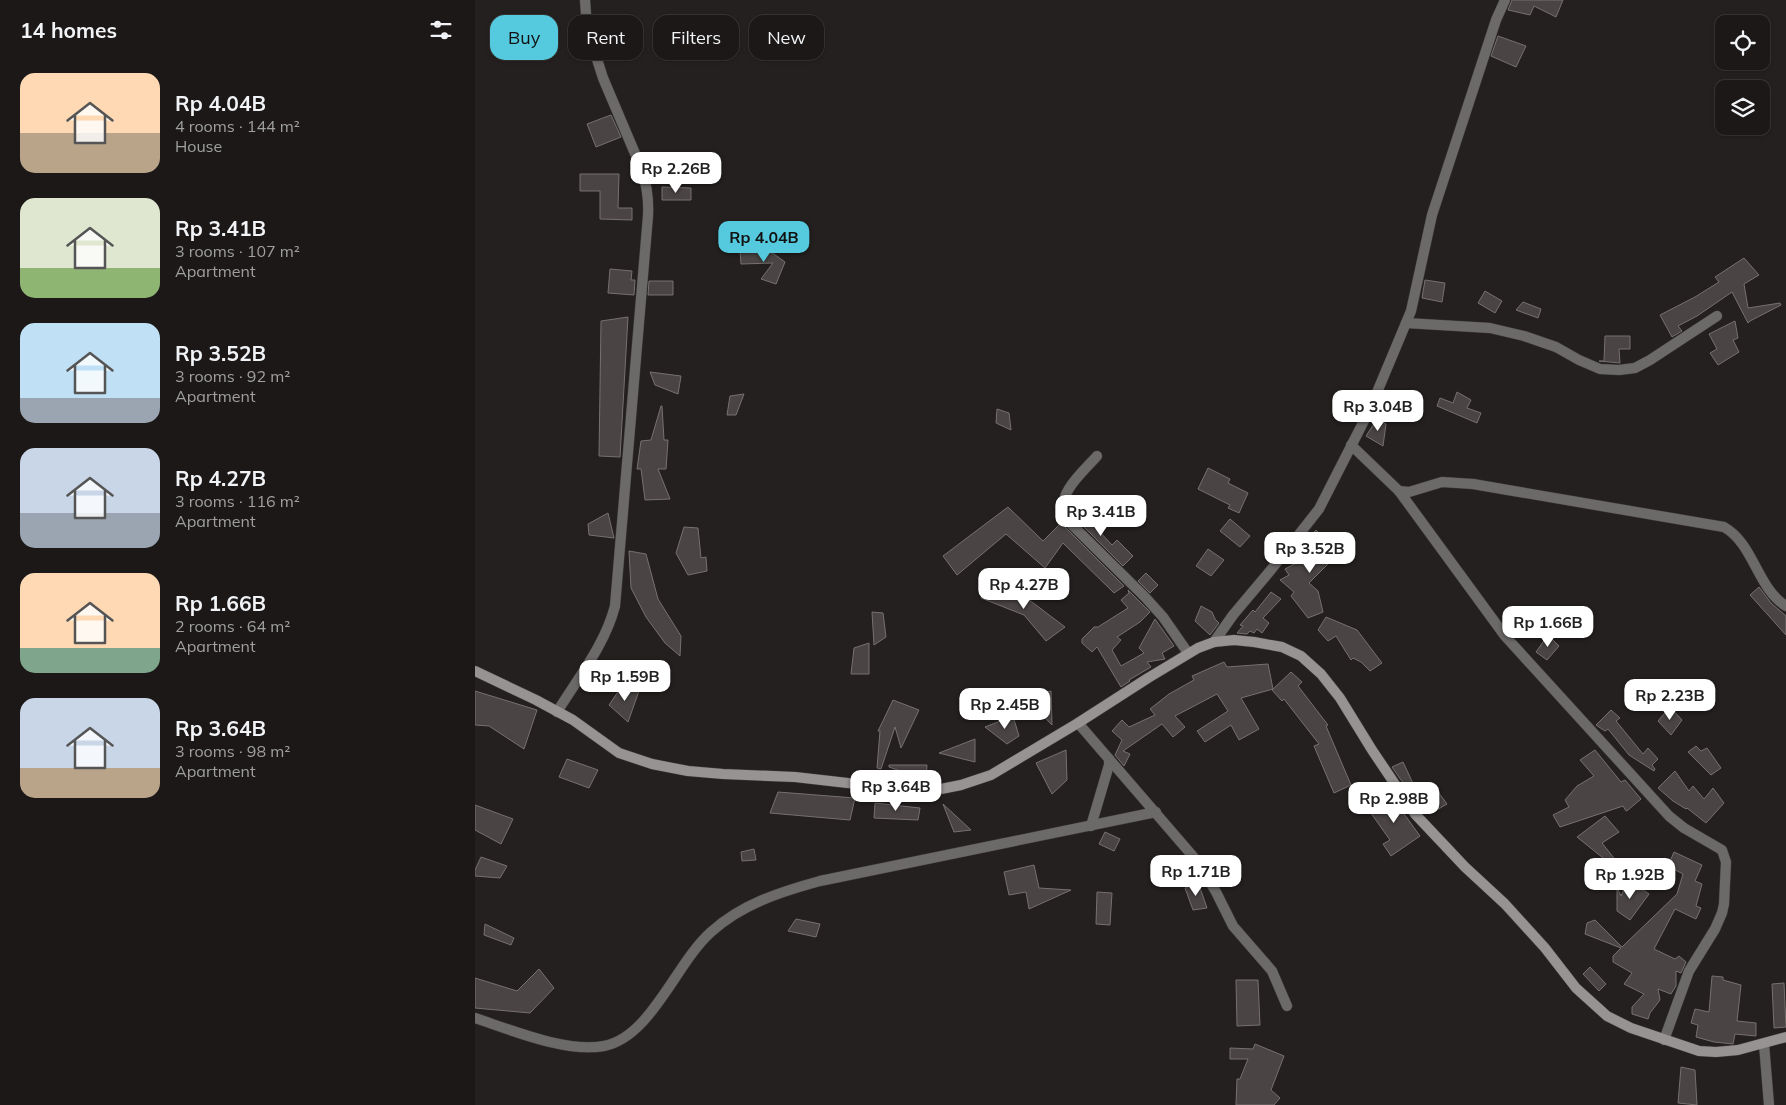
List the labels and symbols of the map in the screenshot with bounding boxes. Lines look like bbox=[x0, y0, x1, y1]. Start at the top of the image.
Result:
pin: Rp 2.26B bbox=[624, 152, 728, 194]
pin: Rp 4.04B bbox=[712, 220, 816, 263]
pin: Rp 3.04B bbox=[1326, 390, 1430, 432]
pin: Rp 3.41B bbox=[1049, 494, 1153, 537]
pin: Rp 3.52B bbox=[1258, 532, 1362, 574]
pin: Rp 4.27B bbox=[972, 568, 1076, 610]
pin: Rp 1.66B bbox=[1496, 606, 1600, 648]
pin: Rp 1.59B bbox=[573, 660, 677, 702]
pin: Rp 2.23B bbox=[1618, 678, 1722, 721]
pin: Rp 2.45B bbox=[953, 688, 1057, 730]
pin: Rp 3.64B bbox=[844, 770, 948, 812]
pin: Rp 2.98B bbox=[1342, 782, 1446, 824]
pin: Rp 1.71B bbox=[1144, 854, 1248, 897]
pin: Rp 1.92B bbox=[1578, 858, 1682, 900]

